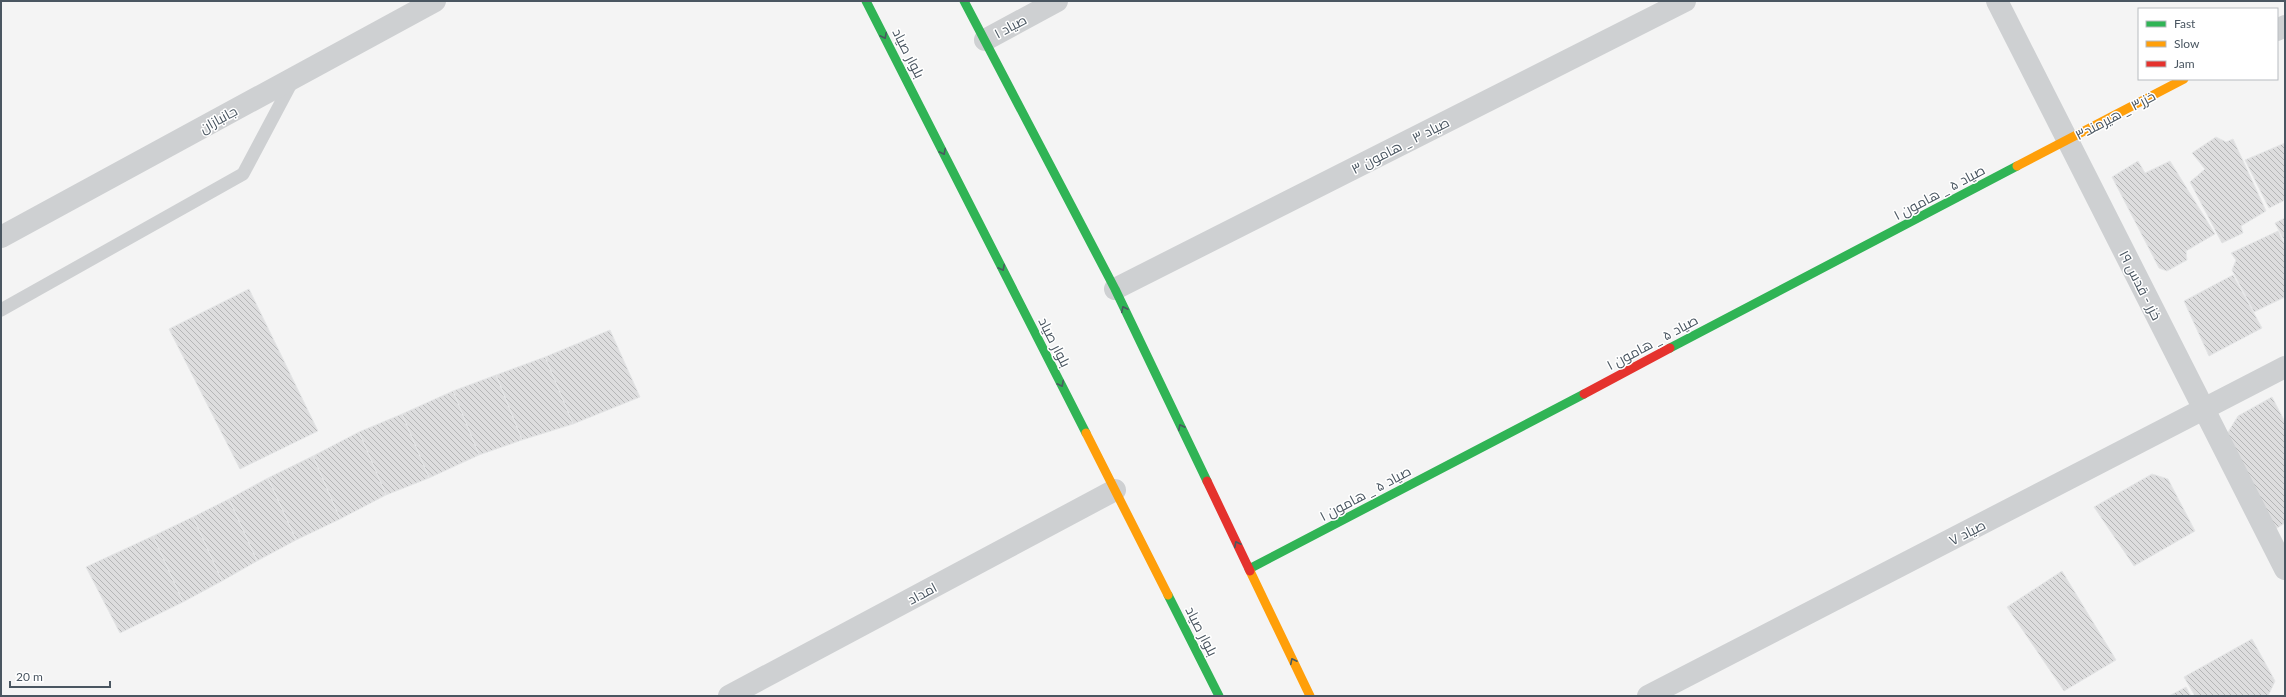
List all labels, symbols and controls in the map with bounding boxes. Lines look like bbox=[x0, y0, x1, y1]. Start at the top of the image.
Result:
legend bbox=[2138, 8, 2278, 80]
street label: صیاد ۱ bbox=[991, 10, 1029, 42]
text: Fast bbox=[2174, 16, 2196, 31]
street label: بلوار صیاد bbox=[889, 25, 929, 81]
one-way arrow bbox=[879, 32, 887, 39]
text: Slow bbox=[2174, 36, 2200, 51]
text: Jam bbox=[2174, 56, 2195, 71]
street label: خزر۳ _ هیرمند۳ bbox=[2072, 87, 2158, 143]
street label: جانبازان bbox=[196, 102, 240, 136]
street label: صیاد ۳ _ هامون ۳ bbox=[1348, 113, 1452, 177]
one-way arrow bbox=[938, 147, 946, 155]
street label: صیاد ۵ _ هامون ۱ bbox=[1890, 161, 1988, 223]
street label: خزر - قدس ۱۹ bbox=[2116, 247, 2166, 323]
one-way arrow bbox=[997, 263, 1005, 271]
one-way arrow bbox=[1121, 306, 1129, 314]
street label: صیاد ۵ _ هامون ۱ bbox=[1603, 311, 1701, 373]
street label: بلوار صیاد bbox=[1035, 314, 1075, 370]
one-way arrow bbox=[1056, 379, 1063, 387]
one-way arrow bbox=[1178, 423, 1186, 431]
street label: صیاد ۵ _ هامون ۱ bbox=[1316, 462, 1414, 524]
street label: صیاد ۷ bbox=[1946, 516, 1988, 548]
one-way arrow bbox=[1234, 540, 1242, 548]
street label: امداد bbox=[904, 578, 940, 608]
street label: بلوار صیاد bbox=[1182, 603, 1222, 659]
one-way arrow bbox=[1290, 658, 1298, 665]
scale bar bbox=[10, 663, 110, 689]
text: 20 m bbox=[16, 669, 43, 684]

